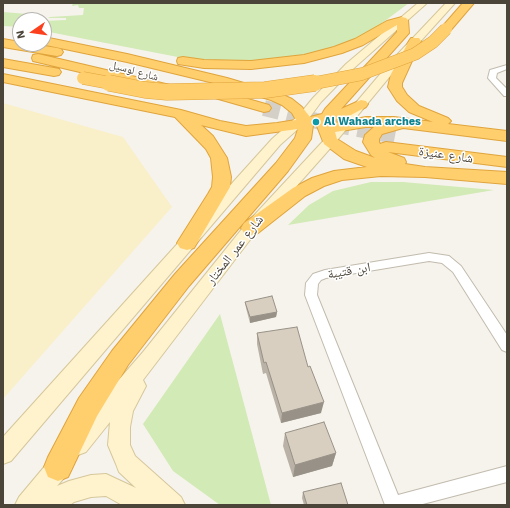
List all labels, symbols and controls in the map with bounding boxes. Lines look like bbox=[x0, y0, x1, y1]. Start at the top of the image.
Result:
north arrow bbox=[12, 12, 52, 52]
text: N bbox=[14, 29, 28, 40]
street label: شارع لوسيل bbox=[108, 58, 160, 84]
place label: Al Wahada arches bbox=[324, 115, 421, 129]
marker: Al Wahada arches bbox=[311, 117, 321, 127]
street label: شارع عنيزة bbox=[418, 143, 474, 167]
street label: شارع عمر المختار bbox=[203, 212, 267, 288]
street label: ابن قتيبة bbox=[326, 260, 372, 282]

